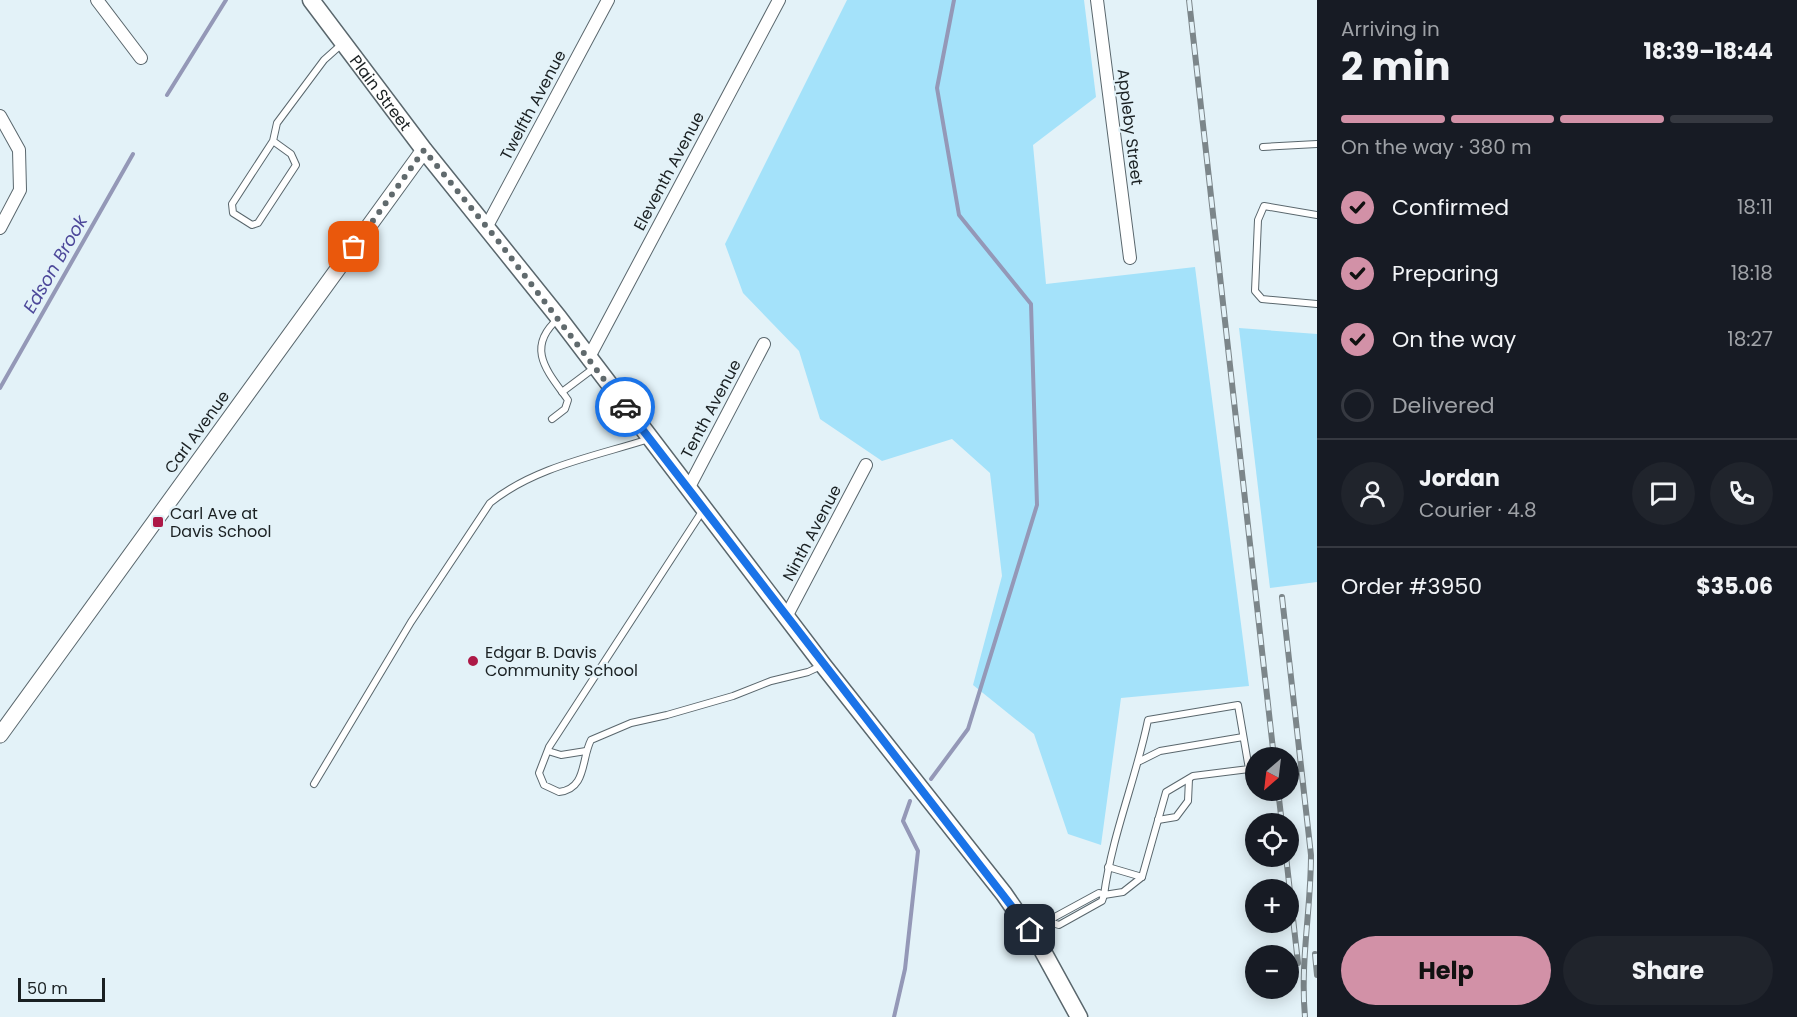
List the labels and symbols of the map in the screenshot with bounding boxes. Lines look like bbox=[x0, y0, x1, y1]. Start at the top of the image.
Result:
street label: Twelfth Avenue bbox=[494, 46, 572, 164]
street label: Plain Street bbox=[345, 50, 417, 135]
street label: Appleby Street bbox=[1111, 67, 1149, 187]
street label: Eleventh Avenue bbox=[628, 107, 710, 235]
water label: Edson Brook bbox=[17, 210, 94, 318]
pin bbox=[328, 221, 379, 272]
street label: Tenth Avenue bbox=[675, 355, 747, 463]
courier bbox=[595, 377, 655, 437]
street label: Carl Avenue bbox=[159, 386, 235, 478]
street label: Ninth Avenue bbox=[777, 481, 847, 585]
place label: Carl Ave at Davis School bbox=[170, 502, 271, 543]
marker: Carl Ave at Davis School bbox=[151, 515, 165, 529]
place label: Edgar B. Davis Community School bbox=[485, 641, 638, 682]
marker: Edgar B. Davis Community School bbox=[466, 654, 480, 668]
north arrow bbox=[1245, 747, 1299, 801]
pin bbox=[1004, 904, 1055, 955]
scale bar bbox=[18, 975, 105, 1002]

